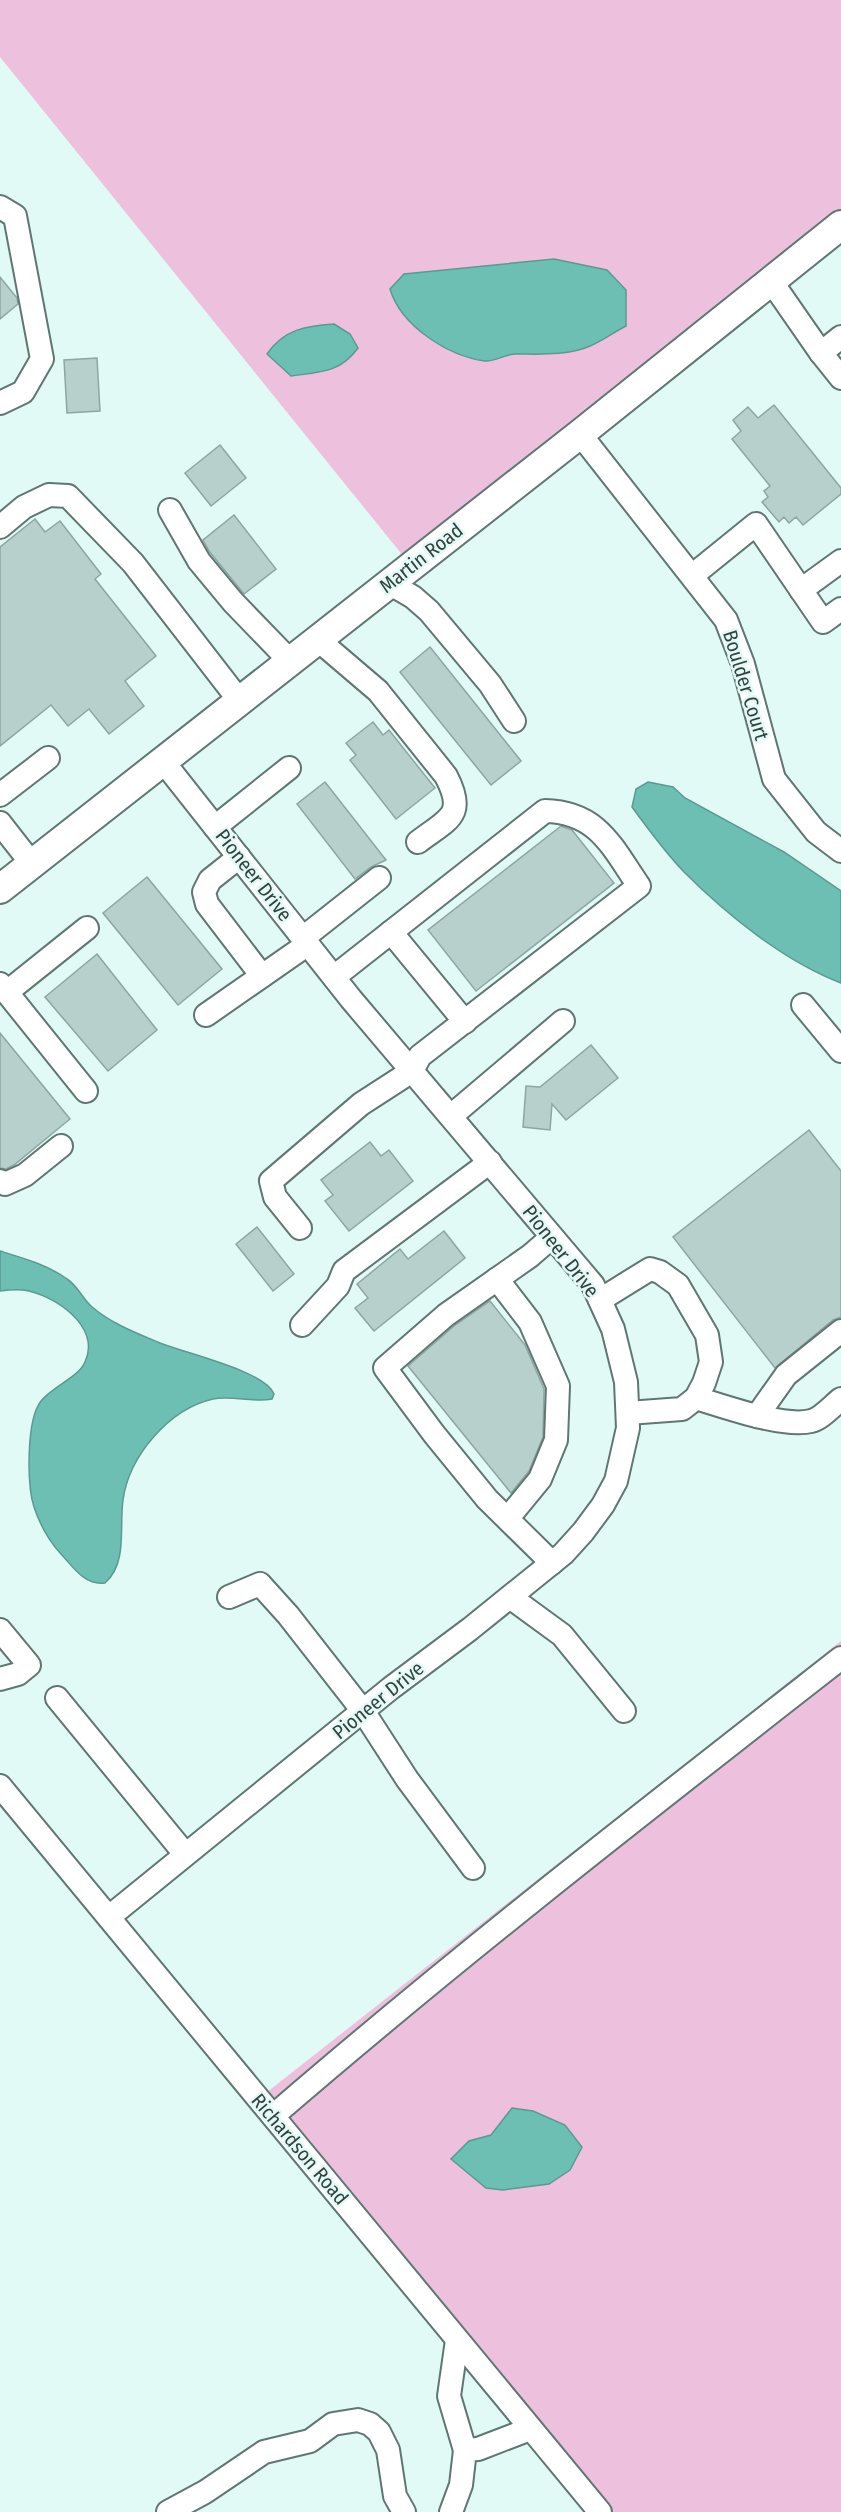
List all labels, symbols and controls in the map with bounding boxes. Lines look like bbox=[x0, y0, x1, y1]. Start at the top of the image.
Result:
street label: Martin Road bbox=[374, 518, 468, 598]
street label: Boulder Court bbox=[718, 627, 774, 743]
street label: Pioneer Drive bbox=[211, 824, 297, 926]
street label: Pioneer Drive bbox=[518, 1200, 604, 1302]
street label: Pioneer Drive bbox=[328, 1656, 428, 1744]
street label: Richardson Road bbox=[247, 2089, 353, 2209]

